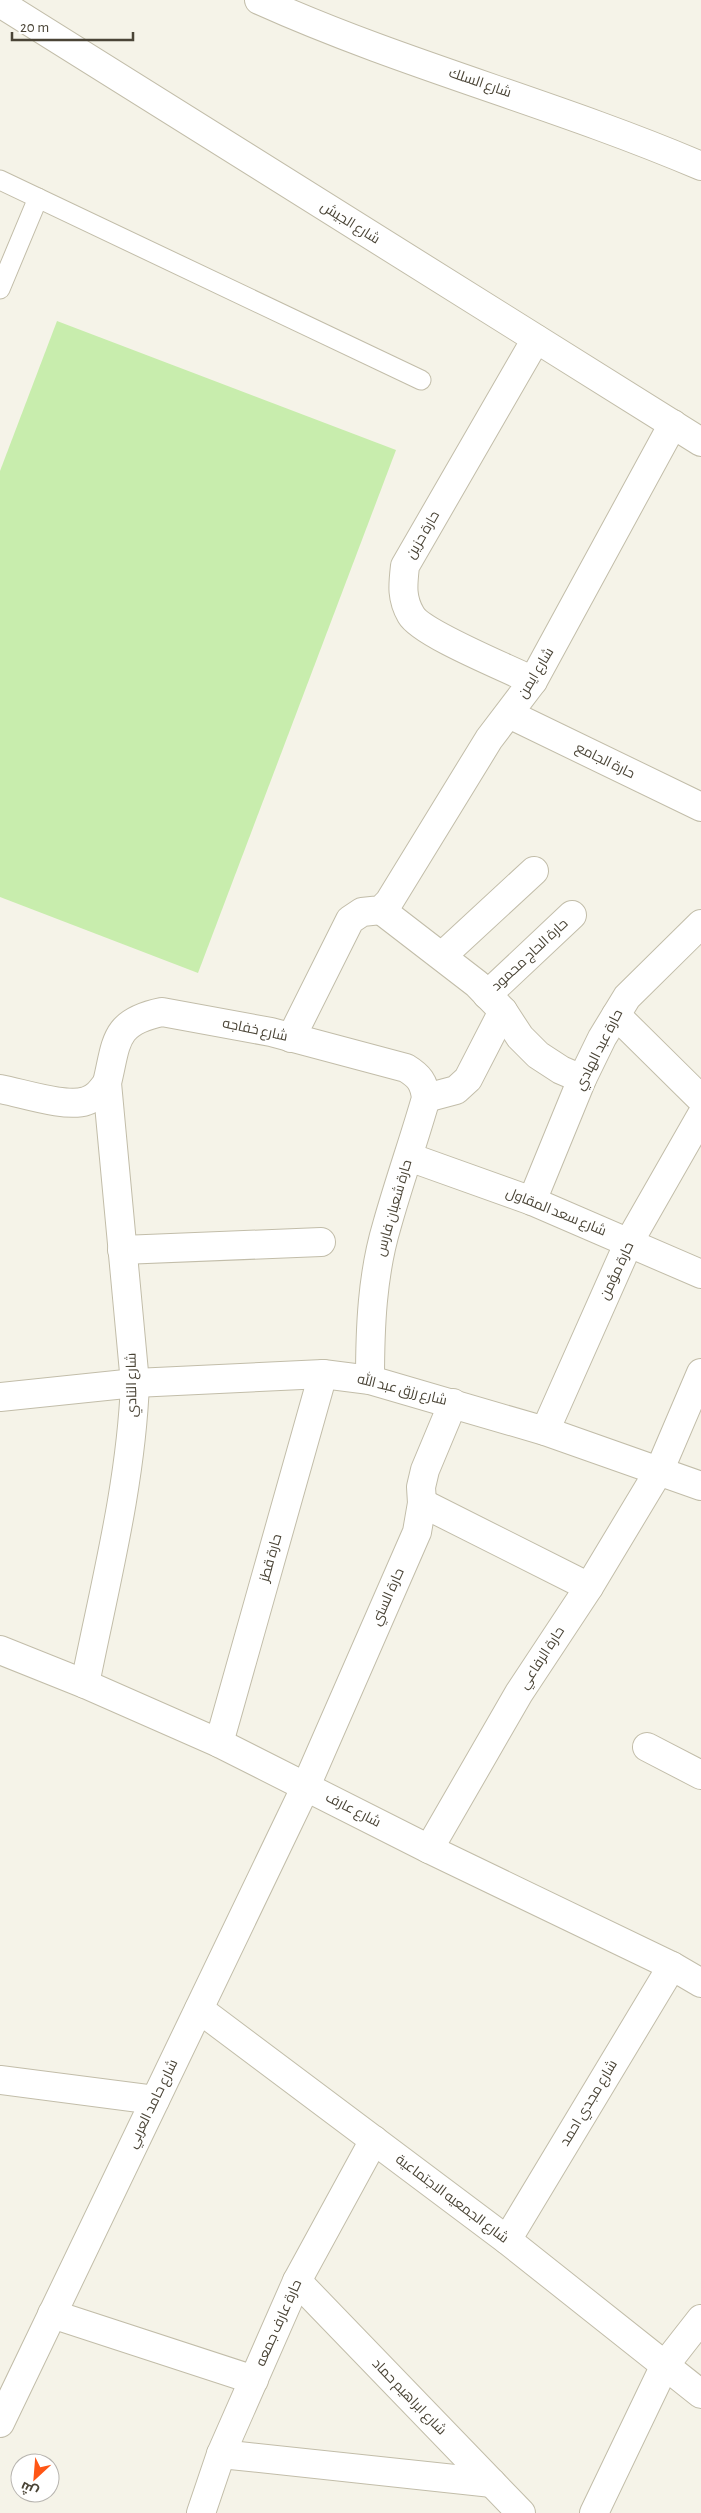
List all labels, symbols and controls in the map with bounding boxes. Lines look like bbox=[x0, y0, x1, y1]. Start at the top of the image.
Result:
scale bar bbox=[12, 10, 134, 42]
text: 20 m bbox=[20, 20, 49, 35]
street label: شارع السلك bbox=[447, 66, 513, 101]
street label: شارع الجيش bbox=[317, 199, 382, 248]
street label: حارة حزين bbox=[404, 509, 442, 561]
street label: شارع ايمن bbox=[516, 645, 557, 701]
street label: حارة الجامع bbox=[573, 741, 637, 782]
street label: حارة الحاج محمود bbox=[489, 916, 571, 994]
street label: حارة عبد الهادي bbox=[573, 1007, 629, 1094]
street label: شارع خفاجه bbox=[221, 1016, 289, 1045]
street label: حارة شعبان فارس bbox=[374, 1158, 414, 1258]
street label: شارع سعد المقاول bbox=[503, 1186, 608, 1239]
street label: حارة مؤمن bbox=[598, 1240, 636, 1302]
street label: شارع النادي bbox=[124, 1353, 144, 1417]
street label: شارع رزق عبد الله bbox=[355, 1369, 449, 1409]
street label: حارة قطز bbox=[257, 1532, 285, 1585]
street label: حارة السني bbox=[369, 1566, 411, 1629]
street label: حارة الرفاعي bbox=[517, 1624, 571, 1694]
street label: شارع عارف bbox=[323, 1790, 383, 1831]
street label: شارع حامد العربي bbox=[125, 2057, 184, 2152]
street label: شارع مجدي احمد bbox=[558, 2058, 624, 2151]
street label: شارع الجمعيه الاجتماعية bbox=[392, 2152, 511, 2247]
street label: حارة عارف جمعه bbox=[254, 2278, 304, 2368]
street label: شارع ابراهيم حماد bbox=[368, 2356, 449, 2439]
north arrow bbox=[10, 2453, 60, 2503]
text: ش bbox=[18, 2478, 41, 2501]

